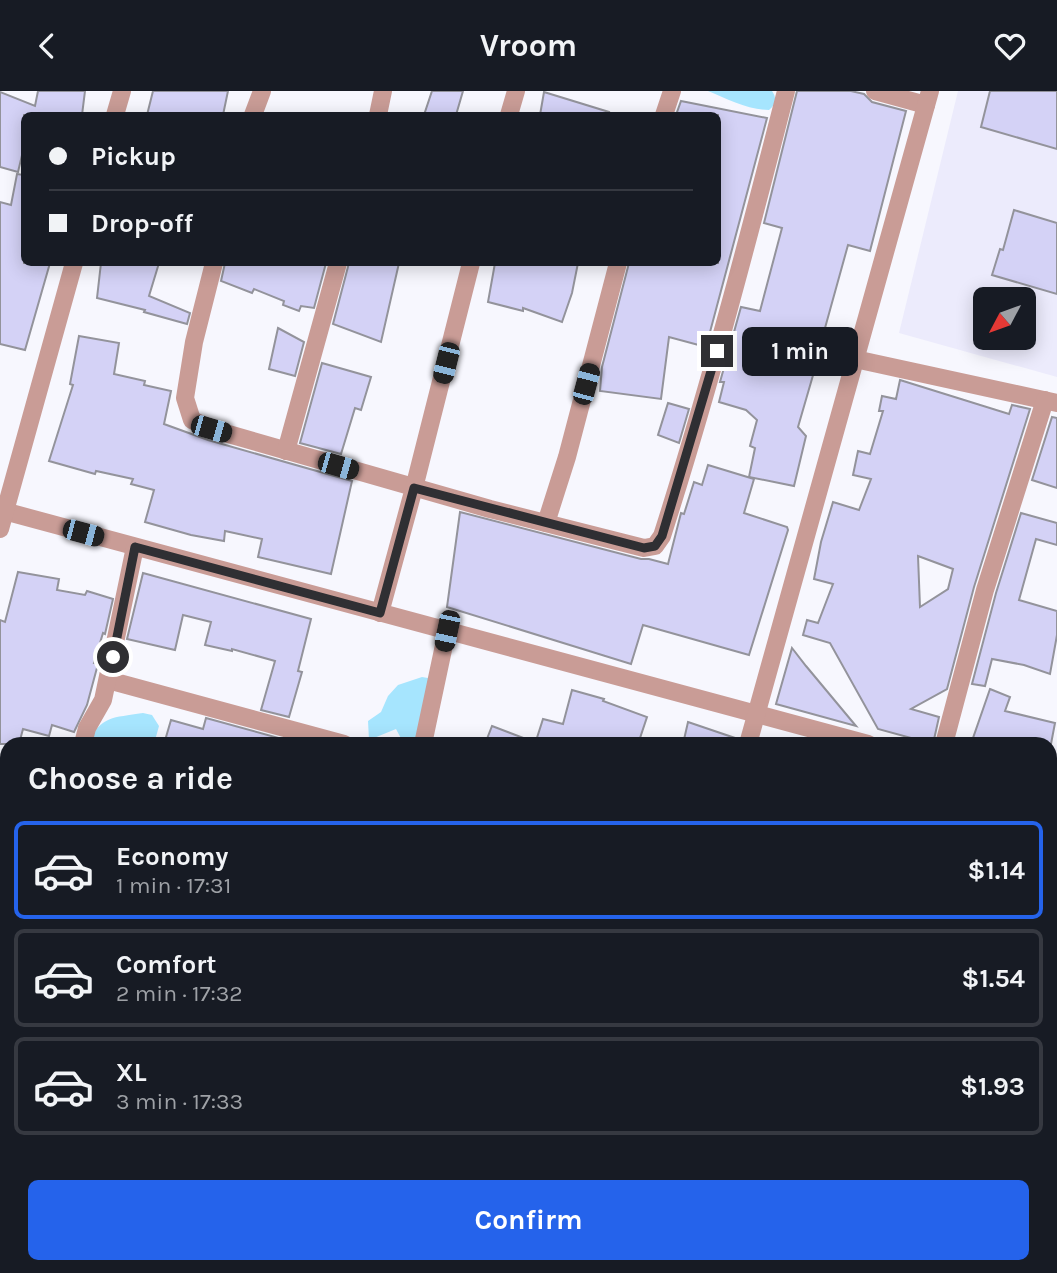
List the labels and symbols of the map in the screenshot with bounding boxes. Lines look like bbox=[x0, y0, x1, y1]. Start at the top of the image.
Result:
north arrow bbox=[973, 287, 1036, 350]
callout: 1 min bbox=[742, 327, 857, 375]
route end bbox=[701, 335, 733, 367]
car bbox=[431, 340, 462, 386]
car bbox=[571, 361, 602, 407]
car bbox=[188, 413, 235, 445]
car bbox=[315, 450, 362, 482]
car bbox=[60, 517, 107, 549]
car bbox=[433, 608, 462, 654]
route start bbox=[97, 641, 129, 673]

